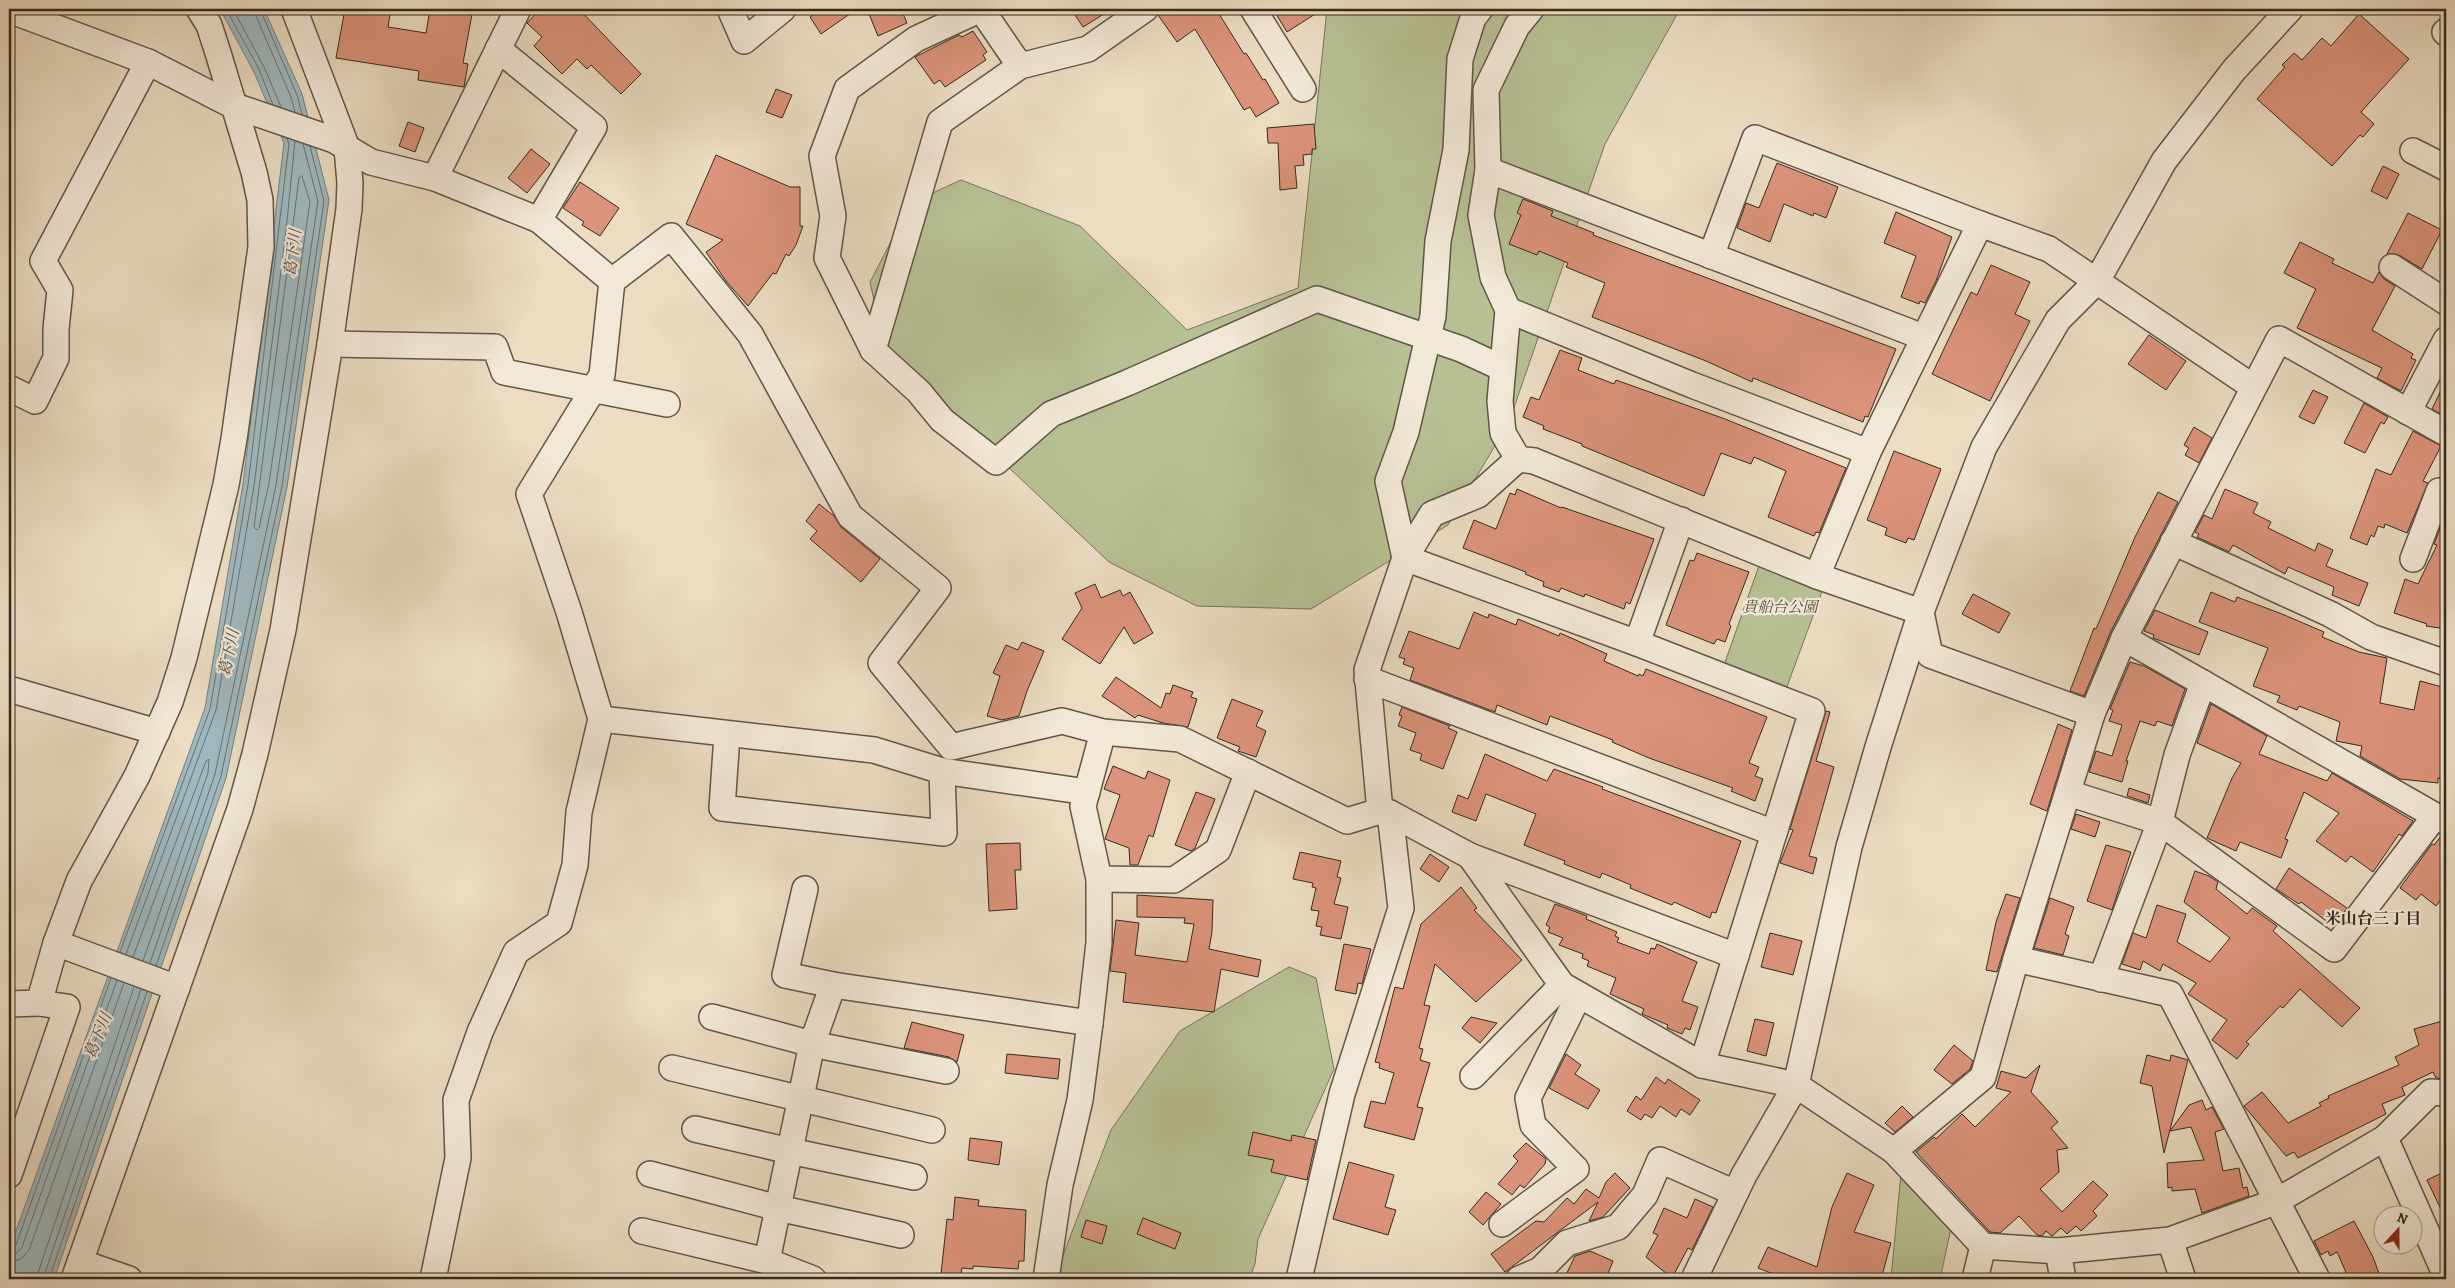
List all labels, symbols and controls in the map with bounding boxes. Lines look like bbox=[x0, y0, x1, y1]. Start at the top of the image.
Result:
water label: 葛下川 bbox=[279, 226, 307, 278]
park label: 貴船台公園 bbox=[1742, 597, 1820, 617]
water label: 葛下川 bbox=[213, 625, 245, 679]
district label: 米山台三丁目 bbox=[2325, 908, 2421, 930]
water label: 葛下川 bbox=[79, 1008, 118, 1062]
north arrow bbox=[2372, 1206, 2422, 1256]
text: N bbox=[2394, 1208, 2411, 1229]

